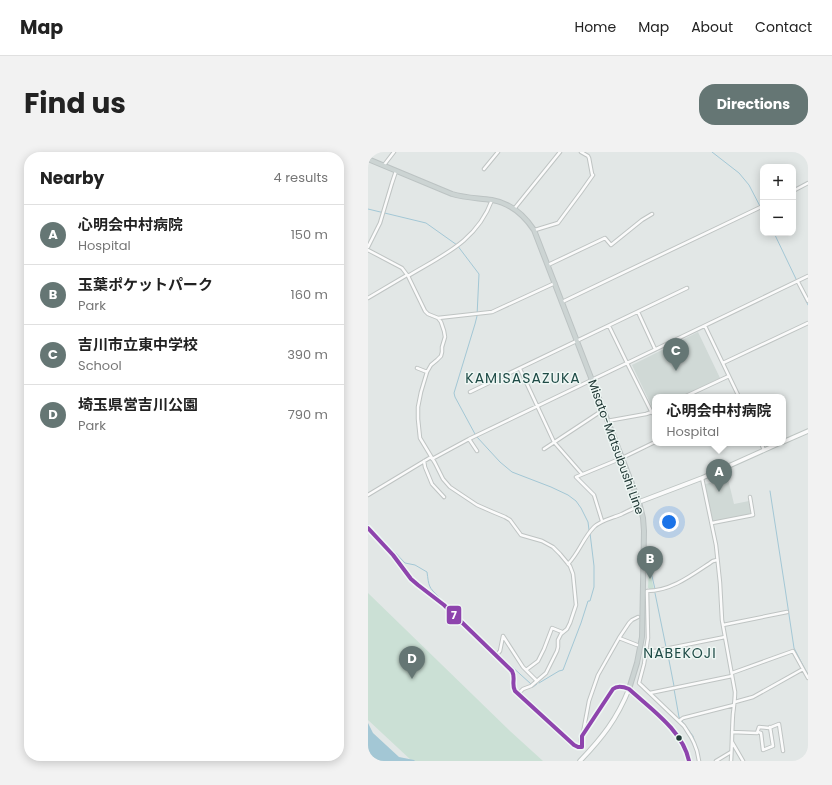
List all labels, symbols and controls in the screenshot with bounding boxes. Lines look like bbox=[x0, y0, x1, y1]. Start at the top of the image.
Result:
text: Map bbox=[20, 14, 63, 41]
text: Home bbox=[574, 17, 616, 37]
text: Map bbox=[638, 17, 669, 37]
text: About bbox=[691, 17, 733, 37]
text: Contact bbox=[755, 17, 812, 37]
text: Find us bbox=[24, 84, 126, 123]
button: Directions bbox=[699, 84, 808, 125]
map controls bbox=[760, 164, 796, 236]
button: + bbox=[760, 164, 796, 200]
text: Nearby bbox=[40, 166, 104, 190]
text: 4 results bbox=[274, 168, 328, 187]
button: − bbox=[760, 200, 796, 236]
text: 心明会中村病院 bbox=[78, 214, 183, 235]
text: A bbox=[48, 225, 58, 244]
text: 150 m bbox=[291, 225, 328, 244]
text: Hospital bbox=[78, 236, 131, 255]
text: 玉葉ポケットパーク bbox=[78, 274, 213, 295]
text: B bbox=[49, 285, 57, 304]
text: 160 m bbox=[291, 285, 328, 304]
text: Park bbox=[78, 296, 106, 315]
text: 吉川市立東中学校 bbox=[78, 334, 198, 355]
pin: C bbox=[663, 338, 689, 371]
text: C bbox=[48, 345, 58, 364]
text: 390 m bbox=[287, 345, 328, 364]
text: School bbox=[78, 356, 122, 375]
district label: KAMISASAZUKA bbox=[465, 368, 581, 388]
street label: Misato-Matsubushi Line bbox=[584, 377, 649, 517]
text: 埼玉県営吉川公園 bbox=[78, 394, 198, 415]
popup bbox=[652, 394, 786, 446]
text: 心明会中村病院 bbox=[666, 400, 772, 421]
text: D bbox=[48, 405, 58, 424]
text: 790 m bbox=[288, 405, 328, 424]
text: Park bbox=[78, 416, 106, 435]
text: Hospital bbox=[666, 422, 719, 441]
pin: A bbox=[706, 459, 732, 492]
your location bbox=[659, 512, 679, 532]
pin: B bbox=[637, 546, 663, 579]
line badge: 7 bbox=[446, 605, 462, 625]
text: 7 bbox=[451, 607, 457, 623]
district label: NABEKOJI bbox=[643, 643, 717, 663]
pin: D bbox=[399, 646, 425, 679]
unlabelled marker bbox=[674, 733, 684, 743]

